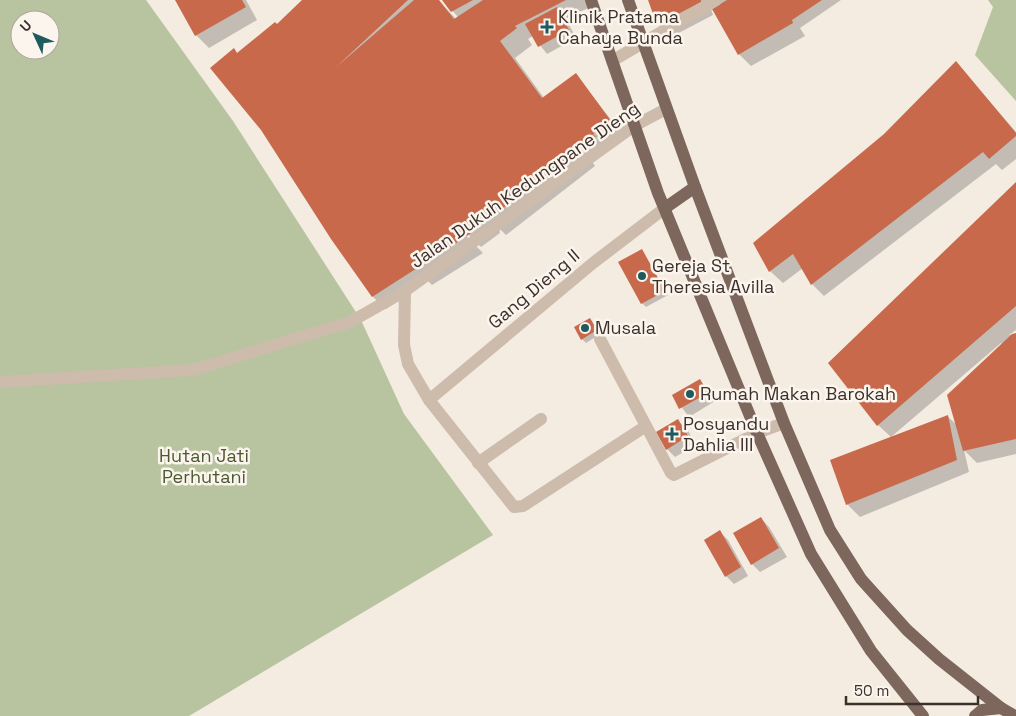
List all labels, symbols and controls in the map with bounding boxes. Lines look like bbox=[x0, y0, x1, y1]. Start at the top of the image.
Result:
place label: Klinik Pratama Cahaya Bunda bbox=[558, 5, 683, 49]
north arrow bbox=[10, 10, 60, 60]
text: U bbox=[16, 16, 35, 36]
marker: Klinik Pratama Cahaya Bunda bbox=[540, 20, 554, 34]
street label: Jalan Dukuh Kedungpane Dieng bbox=[406, 96, 644, 273]
street label: Gang Dieng II bbox=[483, 244, 584, 334]
place label: Gereja St Theresia Avilla bbox=[652, 254, 774, 298]
marker: Gereja St Theresia Avilla bbox=[636, 270, 648, 282]
place label: Musala bbox=[595, 316, 656, 339]
marker: Musala bbox=[579, 322, 591, 334]
place label: Rumah Makan Barokah bbox=[700, 382, 896, 405]
marker: Rumah Makan Barokah bbox=[684, 388, 696, 400]
place label: Posyandu Dahlia III bbox=[683, 412, 769, 456]
marker: Posyandu Dahlia III bbox=[665, 427, 679, 441]
park label: Hutan Jati Perhutani bbox=[159, 444, 249, 488]
scale bar bbox=[846, 674, 978, 706]
text: 50 m bbox=[854, 681, 889, 700]

